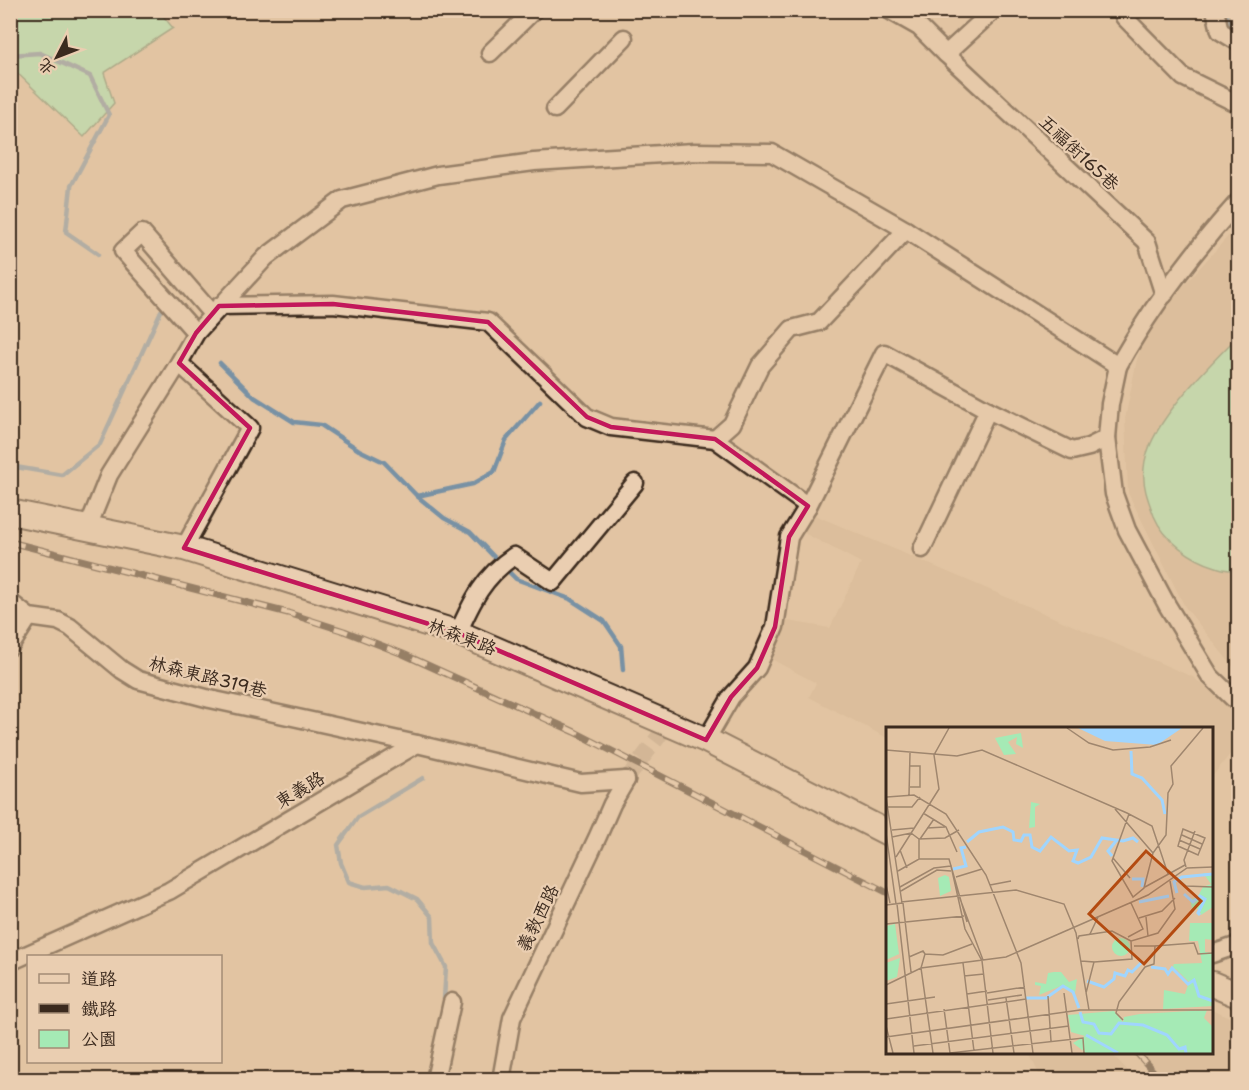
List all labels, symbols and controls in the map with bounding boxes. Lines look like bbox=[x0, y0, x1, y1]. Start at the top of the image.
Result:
north arrow bbox=[27, 27, 87, 87]
text: 北 bbox=[33, 54, 59, 80]
street label: 五福街165巷 bbox=[1034, 110, 1124, 196]
street label: 林森東路 bbox=[424, 613, 500, 661]
street label: 林森東路319巷 bbox=[146, 651, 270, 703]
inset map bbox=[886, 727, 1213, 1054]
street label: 東義路 bbox=[271, 766, 329, 814]
street label: 義教西路 bbox=[511, 880, 565, 956]
legend bbox=[27, 955, 222, 1063]
text: 道路 bbox=[81, 967, 117, 991]
text: 鐵路 bbox=[81, 997, 117, 1021]
text: 公園 bbox=[81, 1027, 117, 1051]

